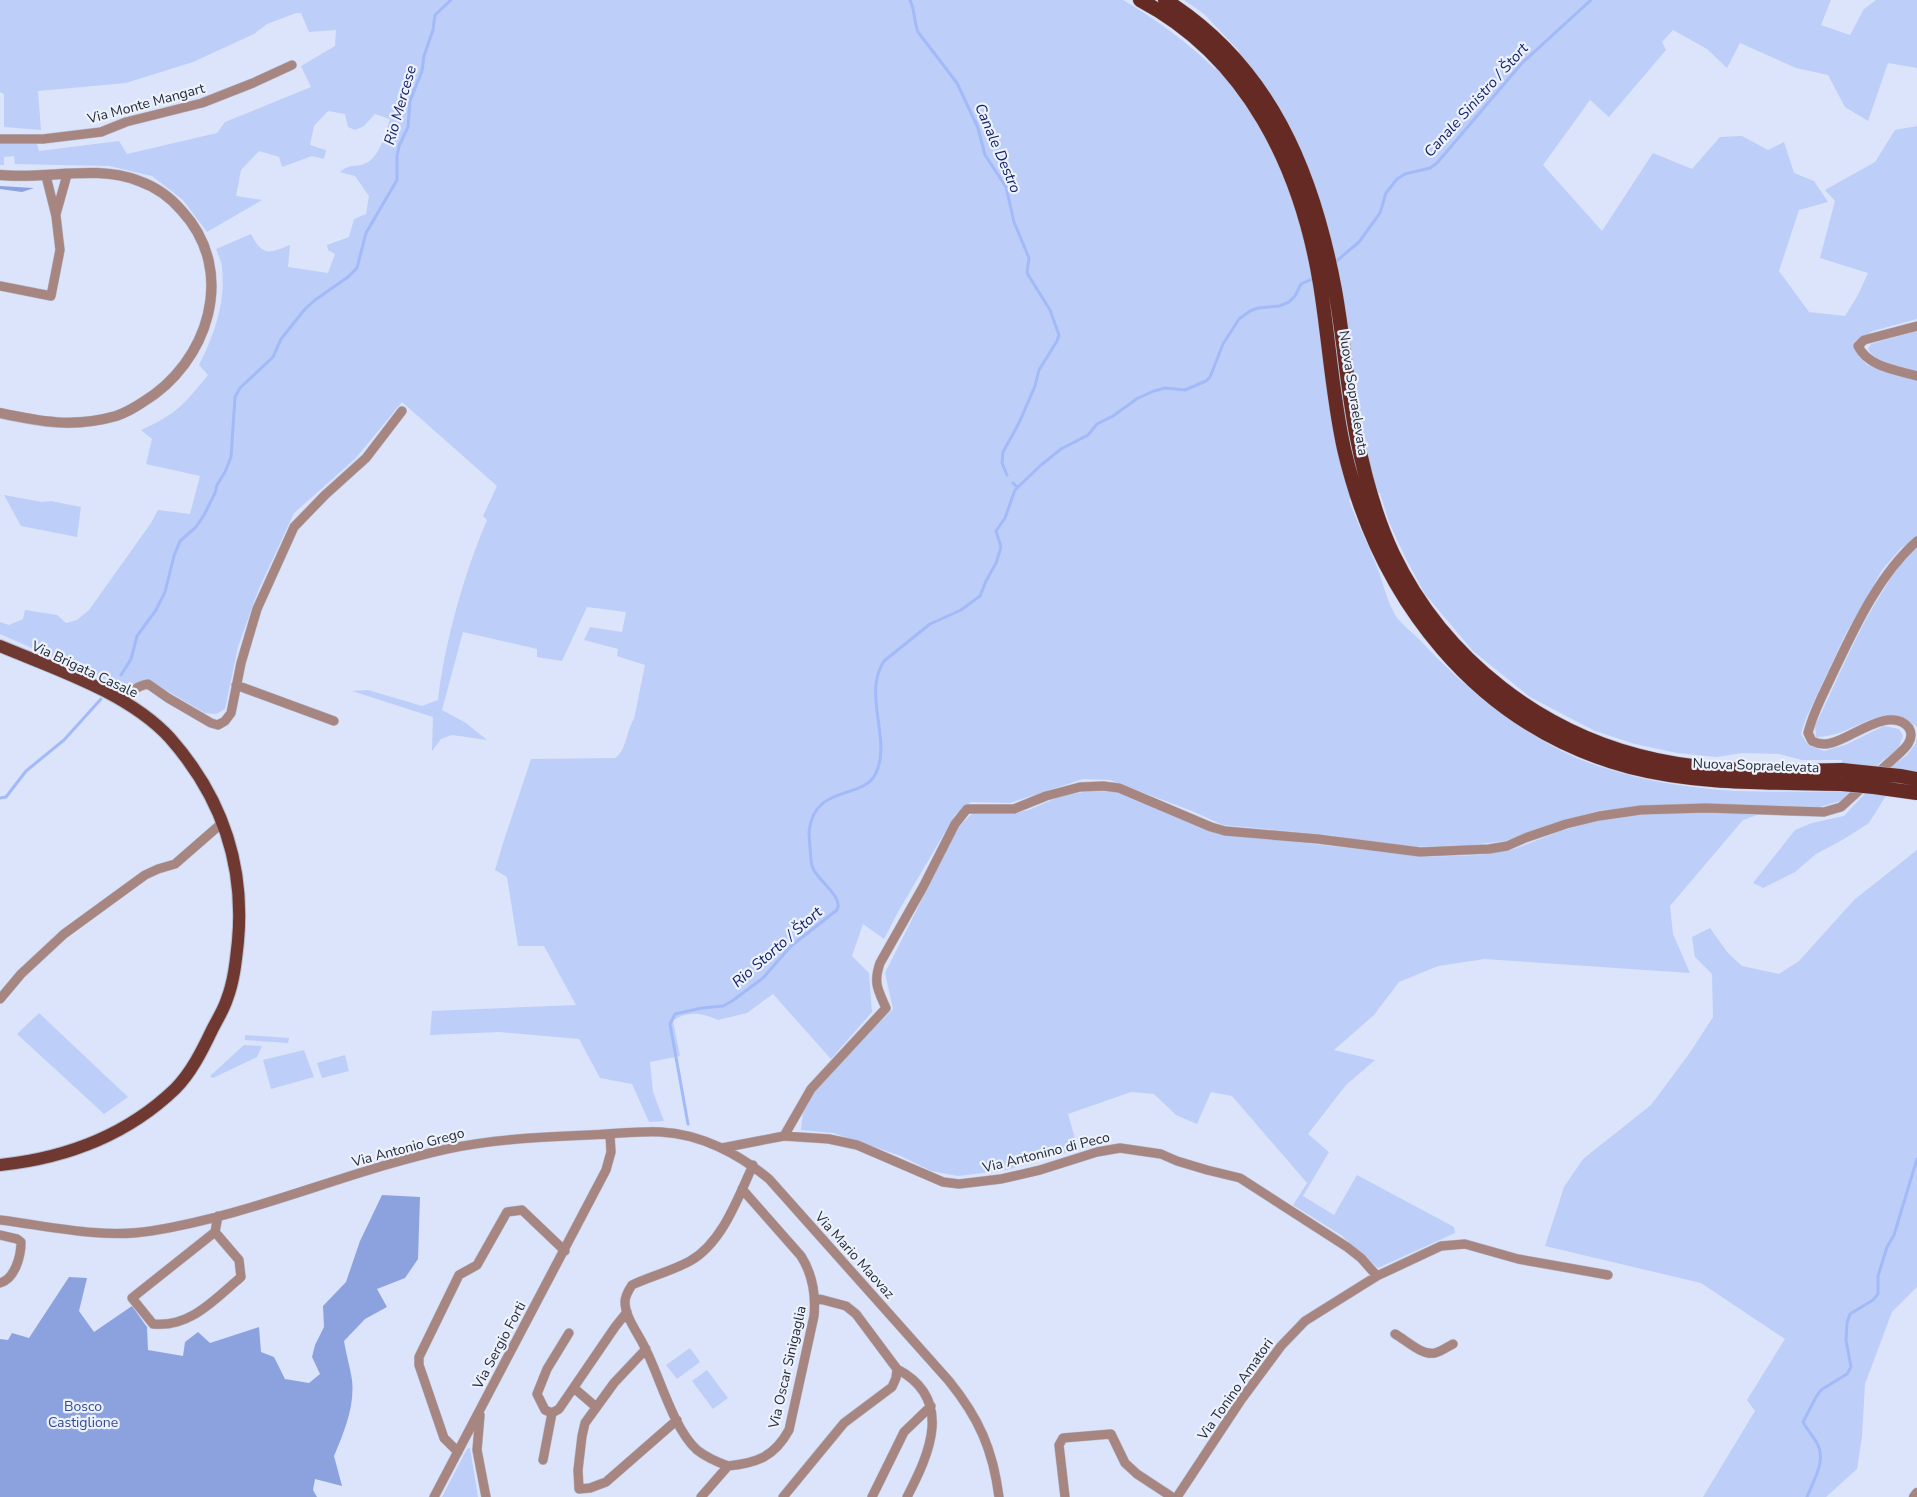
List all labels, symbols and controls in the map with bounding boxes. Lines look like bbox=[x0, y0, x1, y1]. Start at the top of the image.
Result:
water label: Canale Sinistro / Štort bbox=[1419, 38, 1533, 161]
water label: Rio Mercese bbox=[379, 63, 421, 147]
street label: Via Monte Mangart bbox=[84, 79, 207, 129]
water label: Canale Destro bbox=[970, 100, 1026, 196]
street label: Nuova Sopraelevata bbox=[1334, 329, 1373, 457]
street label: Via Brigata Casale bbox=[28, 636, 141, 702]
street label: Nuova Sopraelevata bbox=[1692, 754, 1820, 777]
water label: Rio Storto / Štort bbox=[727, 901, 827, 992]
street label: Via Antonio Grego bbox=[349, 1123, 467, 1172]
street label: Via Antonino di Peco bbox=[980, 1127, 1112, 1178]
street label: Via Mario Maovaz bbox=[810, 1207, 899, 1303]
street label: Via Sergio Forti bbox=[468, 1298, 530, 1393]
street label: Via Oscar Sinigaglia bbox=[764, 1304, 811, 1431]
street label: Via Tonino Amatori bbox=[1193, 1335, 1278, 1445]
park label: Bosco Castiglione bbox=[48, 1397, 118, 1432]

